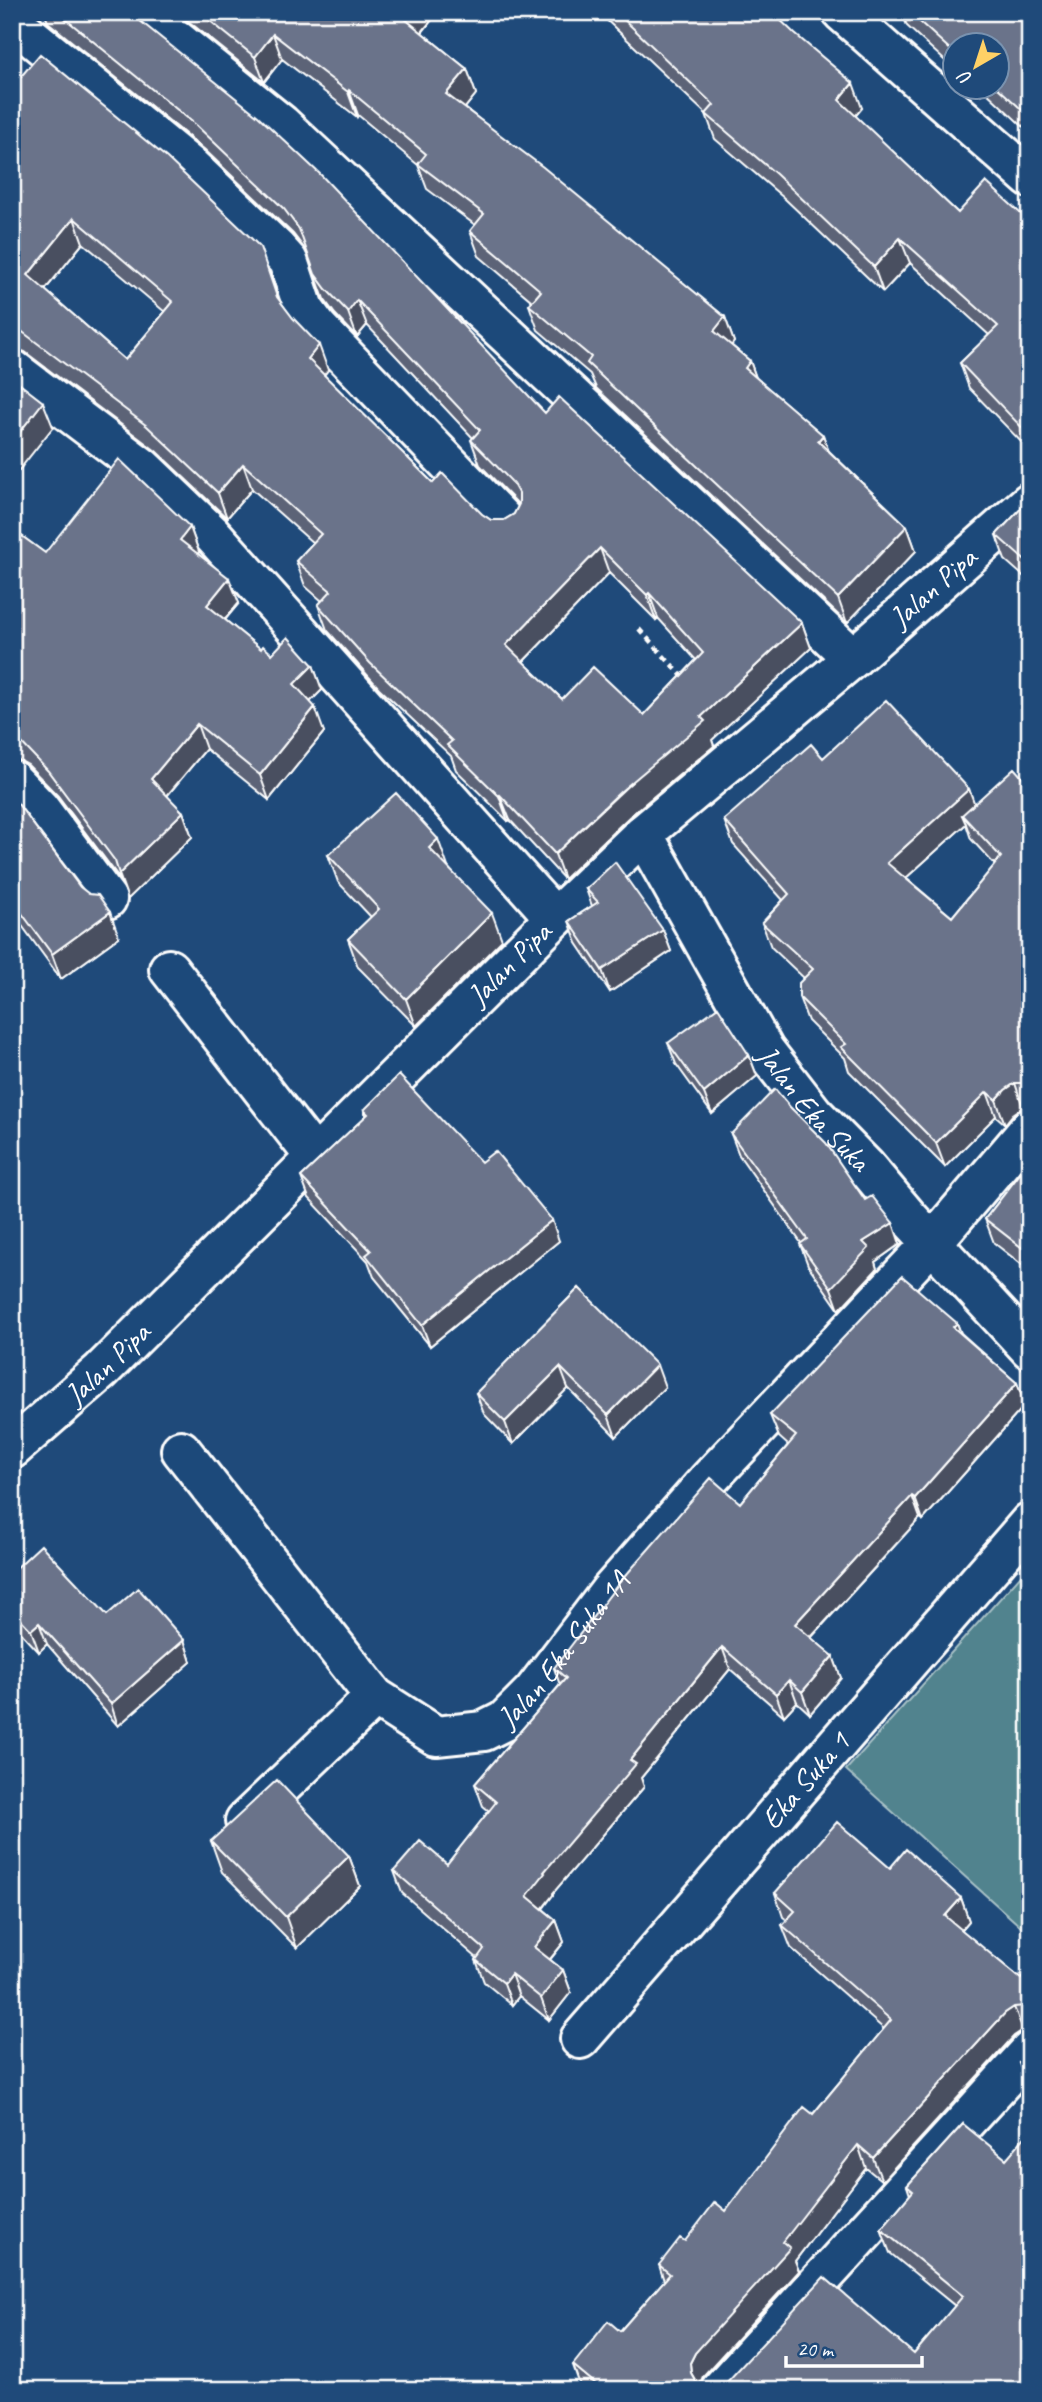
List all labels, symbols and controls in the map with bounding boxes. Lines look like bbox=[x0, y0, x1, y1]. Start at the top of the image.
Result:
north arrow bbox=[940, 32, 1010, 102]
text: U bbox=[952, 64, 977, 91]
street label: Jalan Pipa bbox=[880, 538, 986, 637]
street label: Jalan Pipa bbox=[458, 912, 561, 1015]
street label: Jalan Eka Suka bbox=[747, 1036, 880, 1181]
street label: Jalan Pipa bbox=[55, 1313, 159, 1415]
street label: Jalan Eka Suka 1A bbox=[487, 1562, 639, 1738]
street label: Eka Suka 1 bbox=[752, 1723, 859, 1837]
scale bar bbox=[786, 2325, 923, 2369]
text: 20 m bbox=[797, 2336, 835, 2362]

